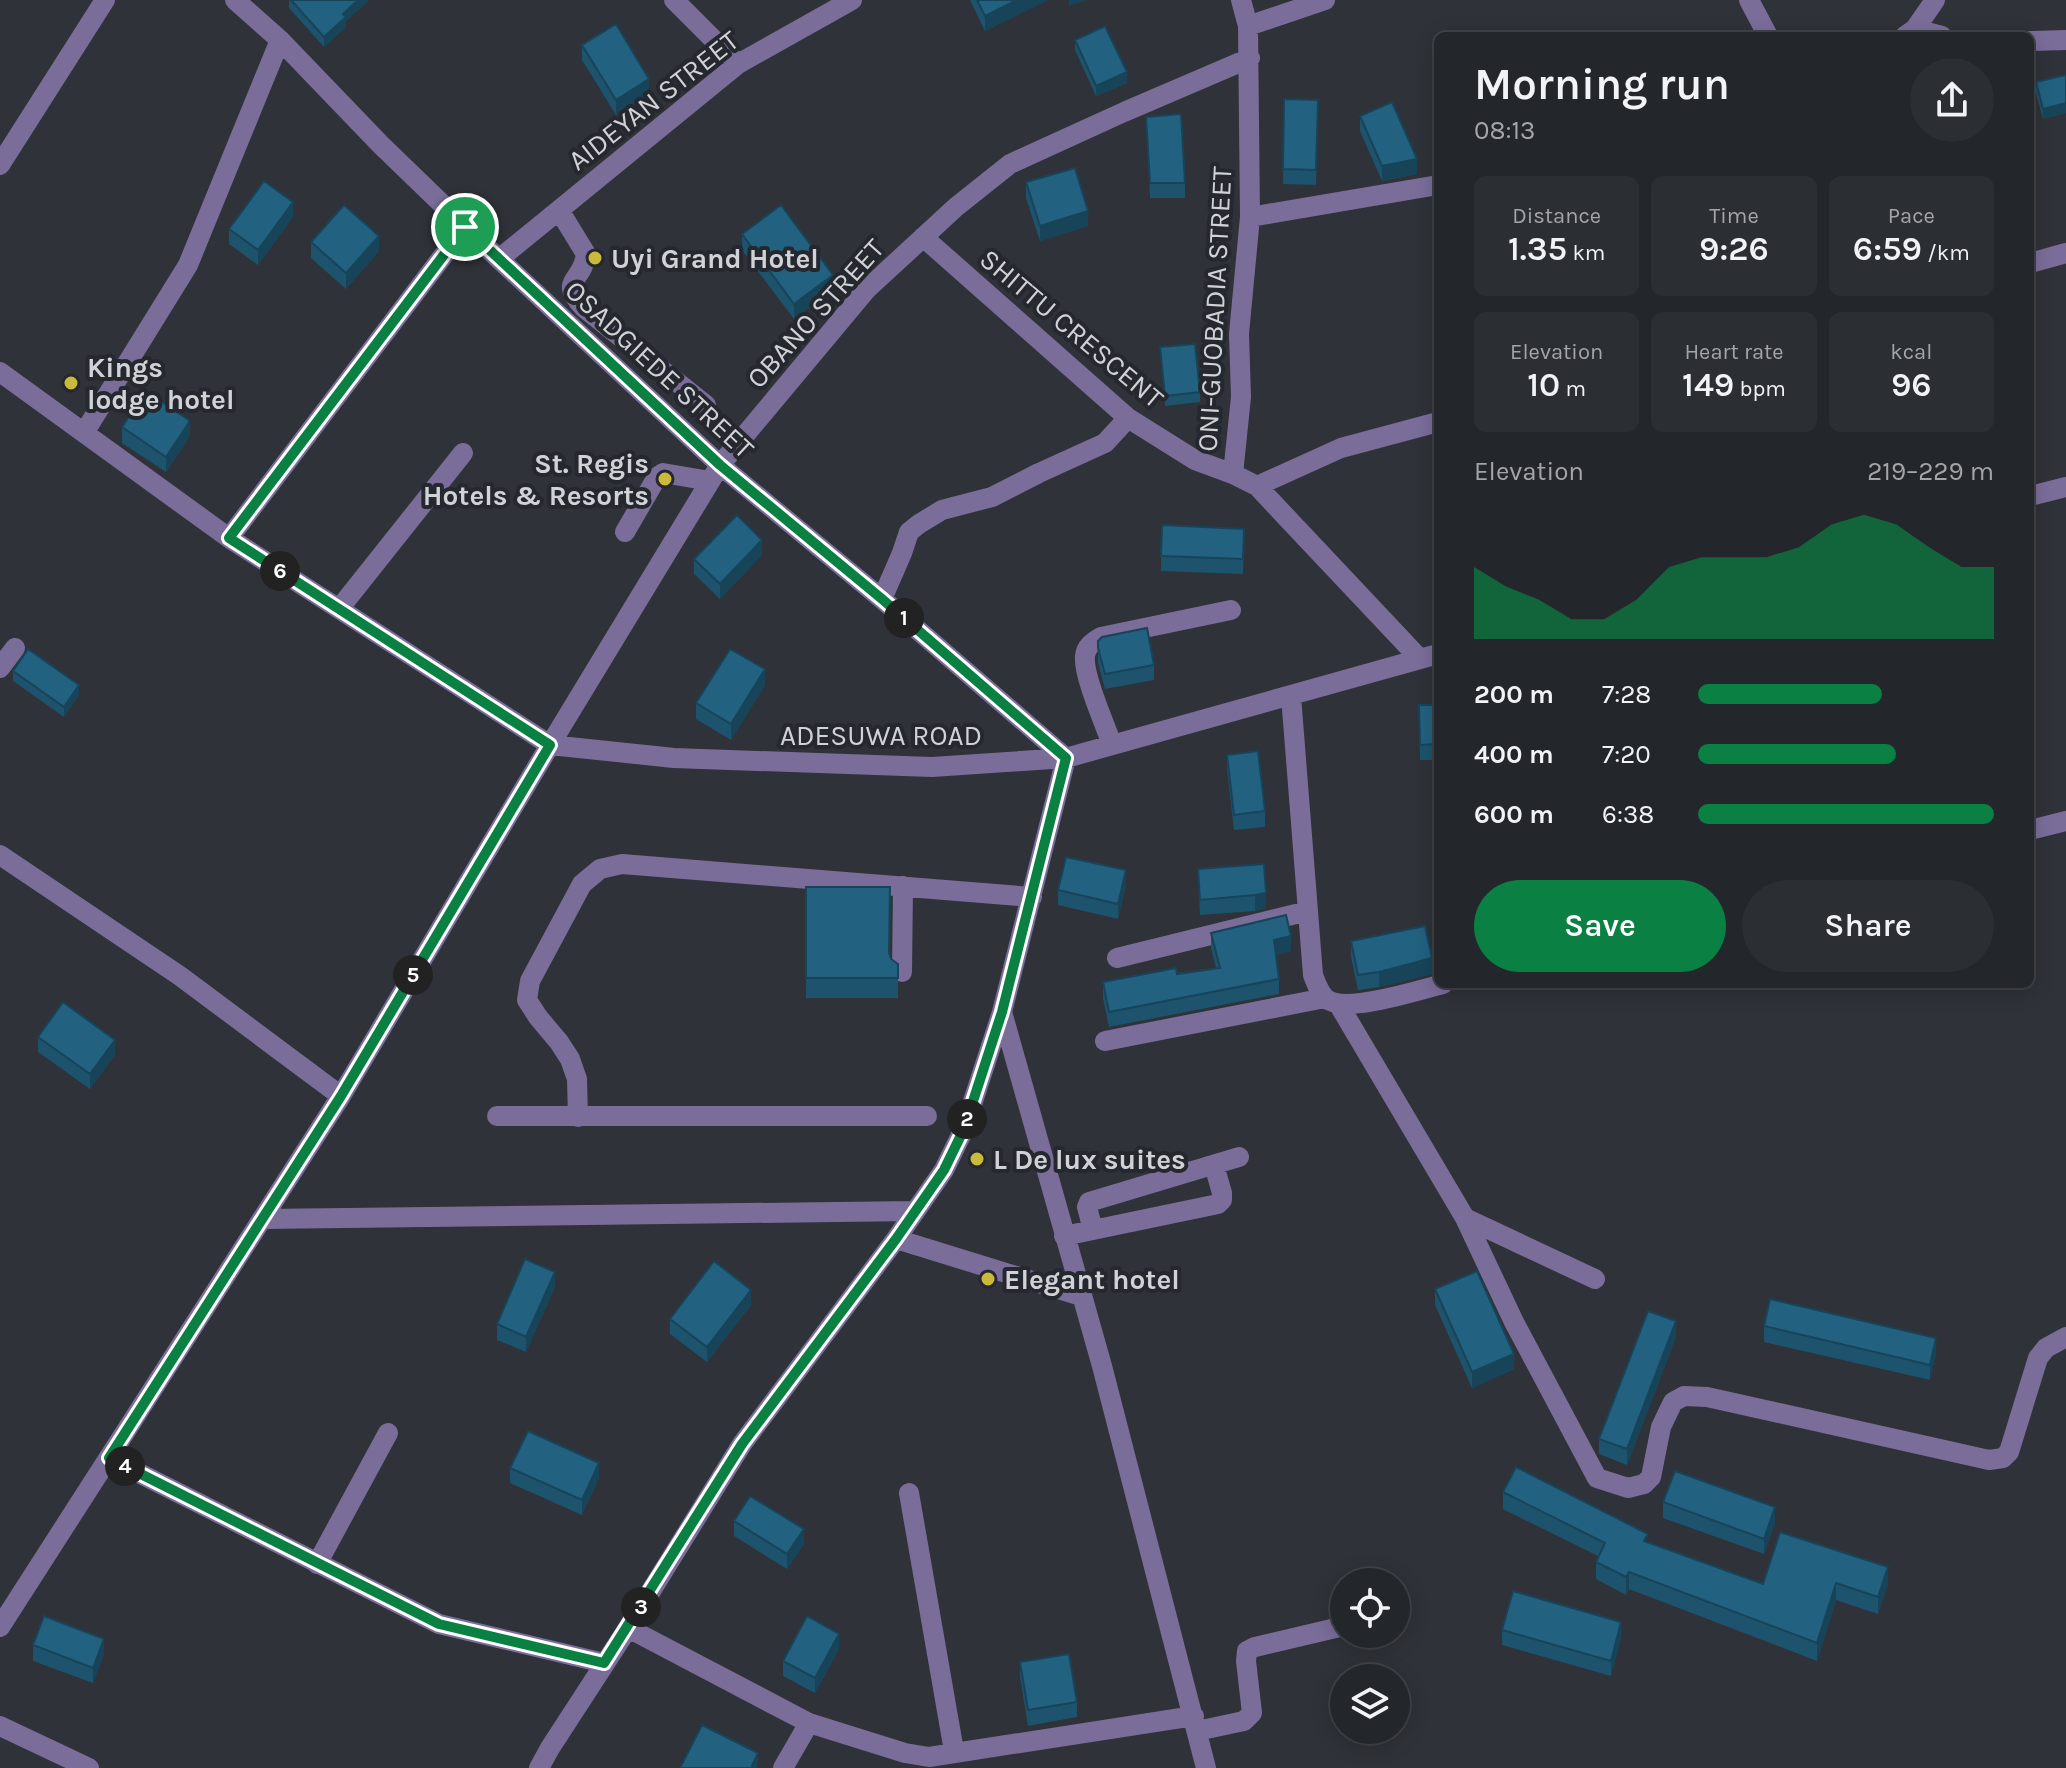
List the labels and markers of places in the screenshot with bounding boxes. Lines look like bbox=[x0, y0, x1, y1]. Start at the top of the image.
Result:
pin bbox=[431, 193, 499, 261]
place label: Uyi Grand Hotel bbox=[611, 242, 819, 275]
marker: Uyi Grand Hotel bbox=[586, 249, 604, 267]
place label: Kings lodge hotel bbox=[87, 351, 235, 416]
marker: Kings lodge hotel bbox=[62, 374, 80, 392]
place label: St. Regis Hotels & Resorts bbox=[423, 447, 649, 512]
marker: St. Regis Hotels & Resorts bbox=[656, 470, 674, 488]
pin: 6 bbox=[260, 551, 300, 591]
pin: 1 bbox=[884, 598, 924, 638]
pin: 5 bbox=[393, 955, 433, 995]
pin: 2 bbox=[947, 1099, 987, 1139]
place label: L De lux suites bbox=[993, 1143, 1186, 1176]
marker: L De lux suites bbox=[968, 1150, 986, 1168]
place label: Elegant hotel bbox=[1004, 1263, 1180, 1296]
marker: Elegant hotel bbox=[979, 1270, 997, 1288]
pin: 4 bbox=[105, 1446, 145, 1486]
pin: 3 bbox=[621, 1587, 661, 1627]

